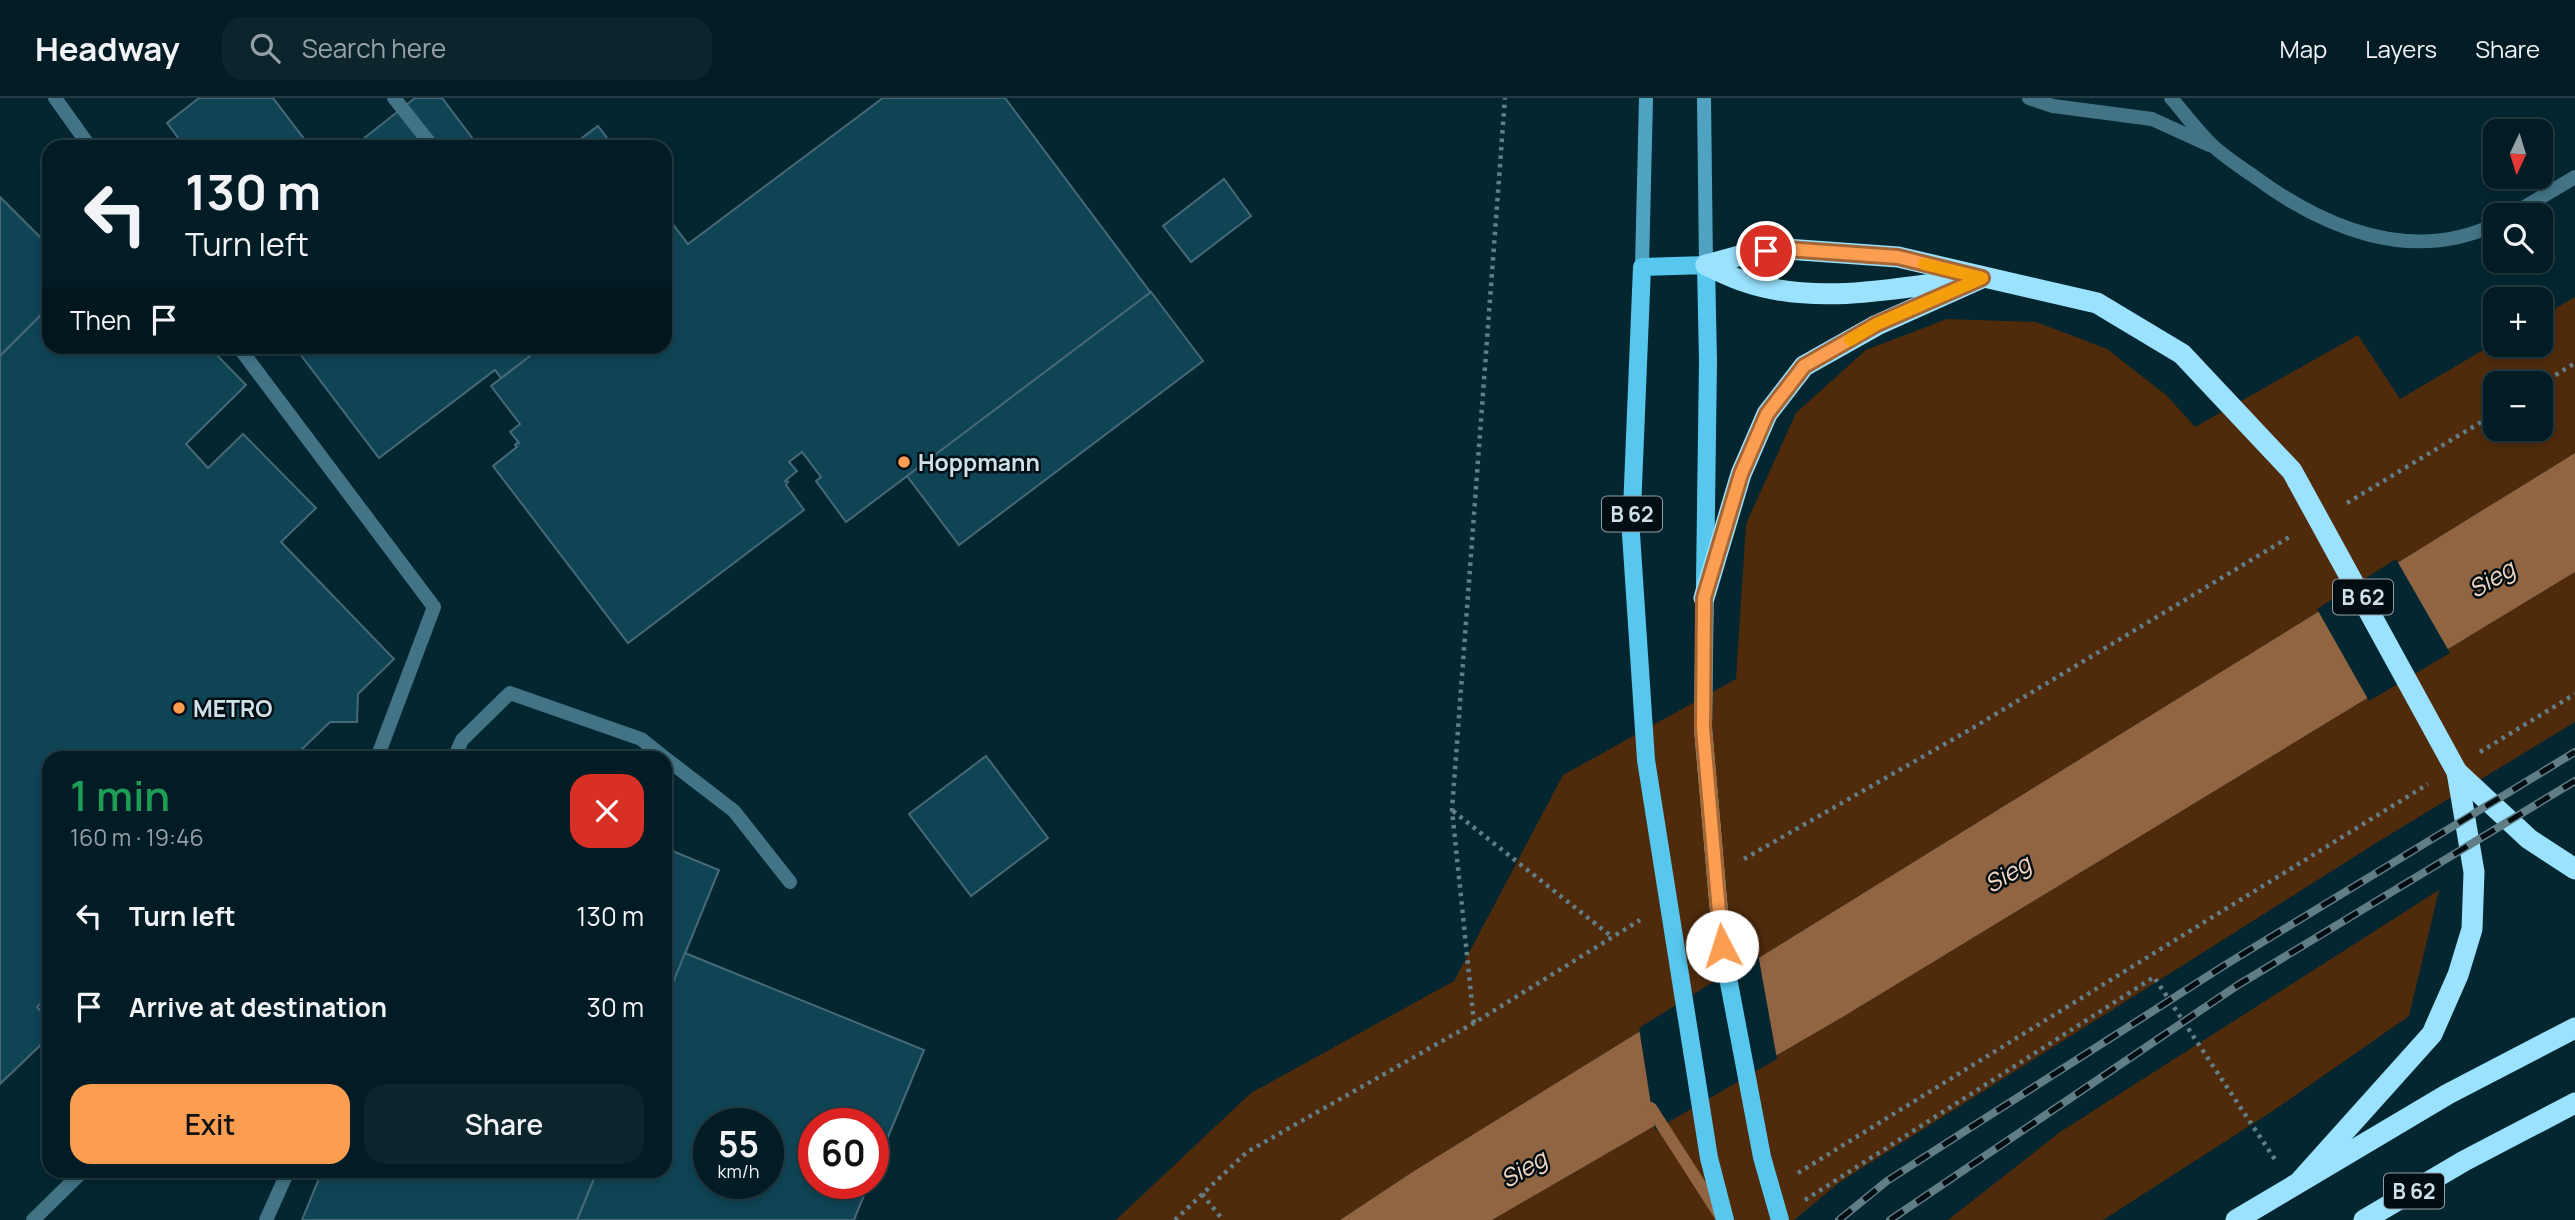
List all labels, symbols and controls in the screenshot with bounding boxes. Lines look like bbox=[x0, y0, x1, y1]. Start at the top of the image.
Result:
search box bbox=[222, 17, 712, 80]
text: Headway bbox=[35, 26, 180, 71]
icon: search bbox=[246, 29, 284, 67]
text: Search here bbox=[302, 30, 446, 66]
text: Map bbox=[2280, 32, 2327, 65]
text: Layers bbox=[2365, 32, 2437, 65]
text: Share bbox=[2475, 32, 2540, 65]
north arrow bbox=[2483, 119, 2553, 189]
map controls bbox=[2483, 119, 2553, 441]
text: 130 m bbox=[185, 158, 321, 225]
icon: left bbox=[70, 168, 161, 259]
button: search bbox=[2483, 203, 2553, 273]
pin bbox=[1736, 221, 1796, 281]
text: Turn left bbox=[185, 222, 309, 266]
icon: arrive bbox=[1747, 232, 1785, 270]
button: + bbox=[2483, 287, 2553, 357]
icon: arrive bbox=[145, 301, 183, 339]
text: Then bbox=[70, 302, 131, 338]
button: − bbox=[2483, 371, 2553, 441]
place label: Hoppmann bbox=[918, 446, 1040, 478]
marker: Hoppmann bbox=[896, 454, 912, 470]
road number: B 62 bbox=[1602, 496, 1662, 532]
water label: Sieg bbox=[2462, 550, 2522, 605]
road number: B 62 bbox=[2333, 580, 2393, 614]
place label: METRO bbox=[193, 692, 273, 724]
marker: METRO bbox=[171, 700, 187, 716]
text: 1 min bbox=[70, 766, 170, 824]
button: close bbox=[570, 774, 644, 848]
text: 160 m · 19:46 bbox=[70, 821, 204, 853]
water label: Sieg bbox=[1978, 845, 2038, 900]
icon: left bbox=[70, 897, 108, 935]
text: Turn left bbox=[129, 898, 236, 934]
text: 130 m bbox=[576, 898, 644, 934]
position arrow bbox=[1685, 909, 1759, 983]
icon: arrive bbox=[70, 988, 108, 1026]
text: Arrive at destination bbox=[129, 989, 387, 1025]
text: 30 m bbox=[587, 989, 644, 1025]
button: Exit bbox=[70, 1084, 350, 1164]
button: Share bbox=[364, 1084, 644, 1164]
speed limit sign: 60 bbox=[798, 1108, 889, 1199]
text: 55 bbox=[718, 1120, 759, 1168]
water label: Sieg bbox=[1494, 1140, 1554, 1195]
text: km/h bbox=[718, 1159, 759, 1183]
road number: B 62 bbox=[2384, 1174, 2444, 1208]

